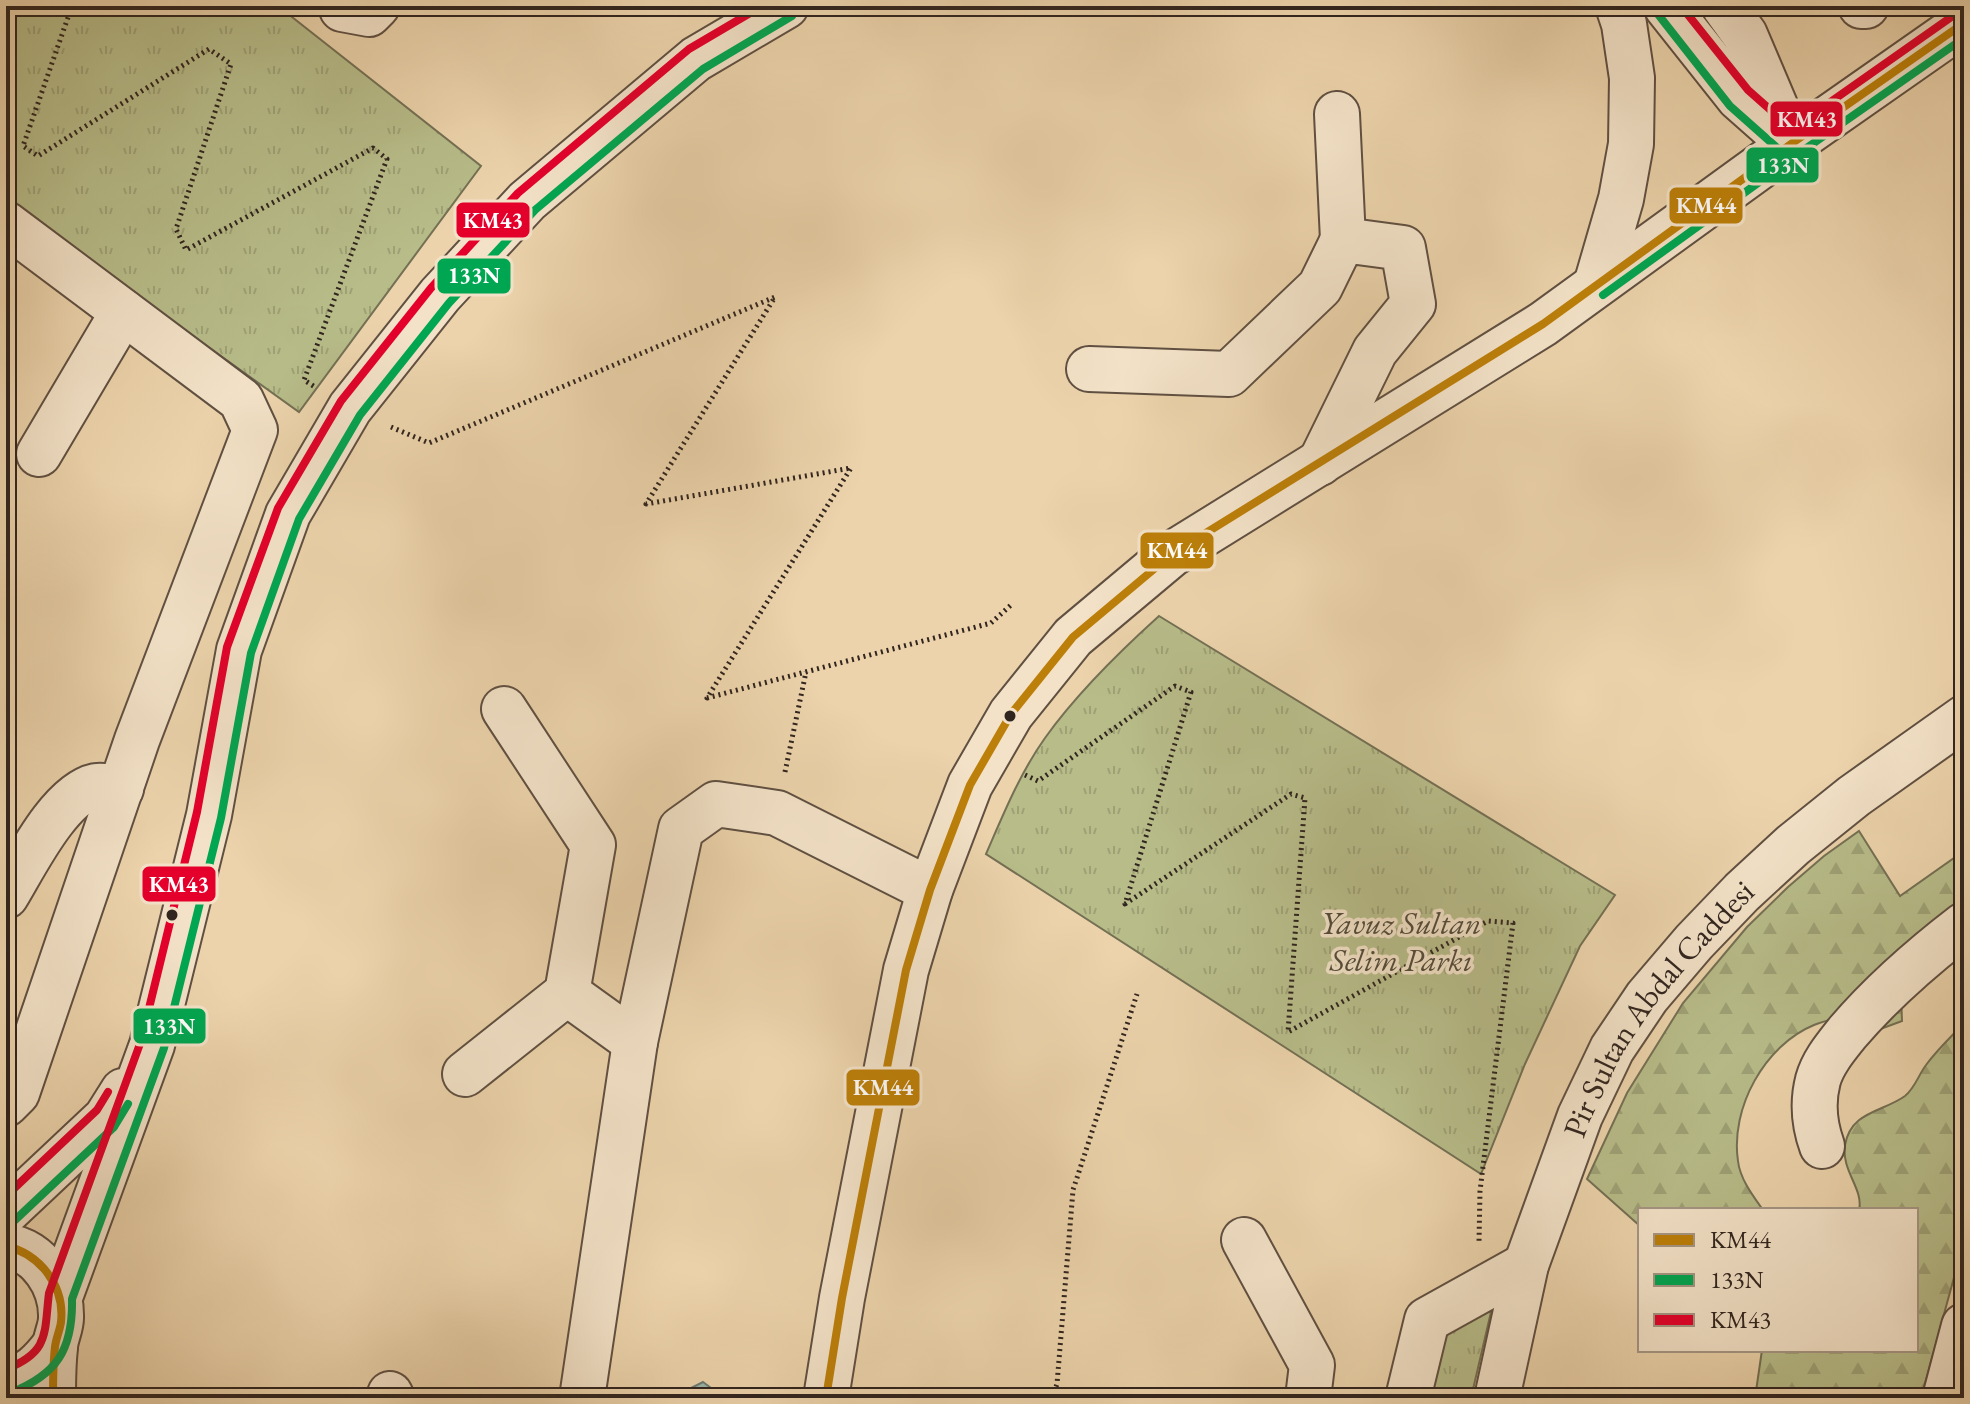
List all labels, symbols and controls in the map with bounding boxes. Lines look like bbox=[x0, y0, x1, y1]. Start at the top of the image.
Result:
line badge: KM43 bbox=[1769, 100, 1844, 138]
text: KM43 bbox=[1777, 105, 1837, 134]
line badge: 133N bbox=[1745, 146, 1820, 184]
text: 133N bbox=[1757, 151, 1810, 180]
line badge: KM44 bbox=[1668, 186, 1744, 225]
text: KM44 bbox=[1676, 191, 1736, 220]
line badge: KM43 bbox=[455, 201, 531, 239]
text: KM43 bbox=[463, 206, 523, 235]
line badge: 133N bbox=[436, 257, 512, 295]
text: 133N bbox=[448, 261, 501, 290]
line badge: KM44 bbox=[1139, 531, 1215, 570]
text: KM44 bbox=[1147, 536, 1207, 565]
unlabelled marker bbox=[1002, 708, 1018, 724]
line badge: KM43 bbox=[141, 865, 217, 903]
text: KM43 bbox=[149, 870, 209, 899]
street label: Pir Sultan Abdal Caddesi bbox=[1553, 870, 1763, 1143]
park label: Yavuz Sultan Selim Parkı bbox=[1321, 902, 1481, 981]
unlabelled marker bbox=[164, 907, 180, 923]
line badge: 133N bbox=[132, 1007, 207, 1045]
text: 133N bbox=[143, 1012, 196, 1041]
line badge: KM44 bbox=[845, 1068, 921, 1107]
text: KM44 bbox=[853, 1073, 913, 1102]
legend bbox=[1638, 1208, 1918, 1352]
text: KM44 bbox=[1710, 1224, 1771, 1255]
text: 133N bbox=[1710, 1264, 1764, 1295]
text: KM43 bbox=[1710, 1304, 1771, 1335]

